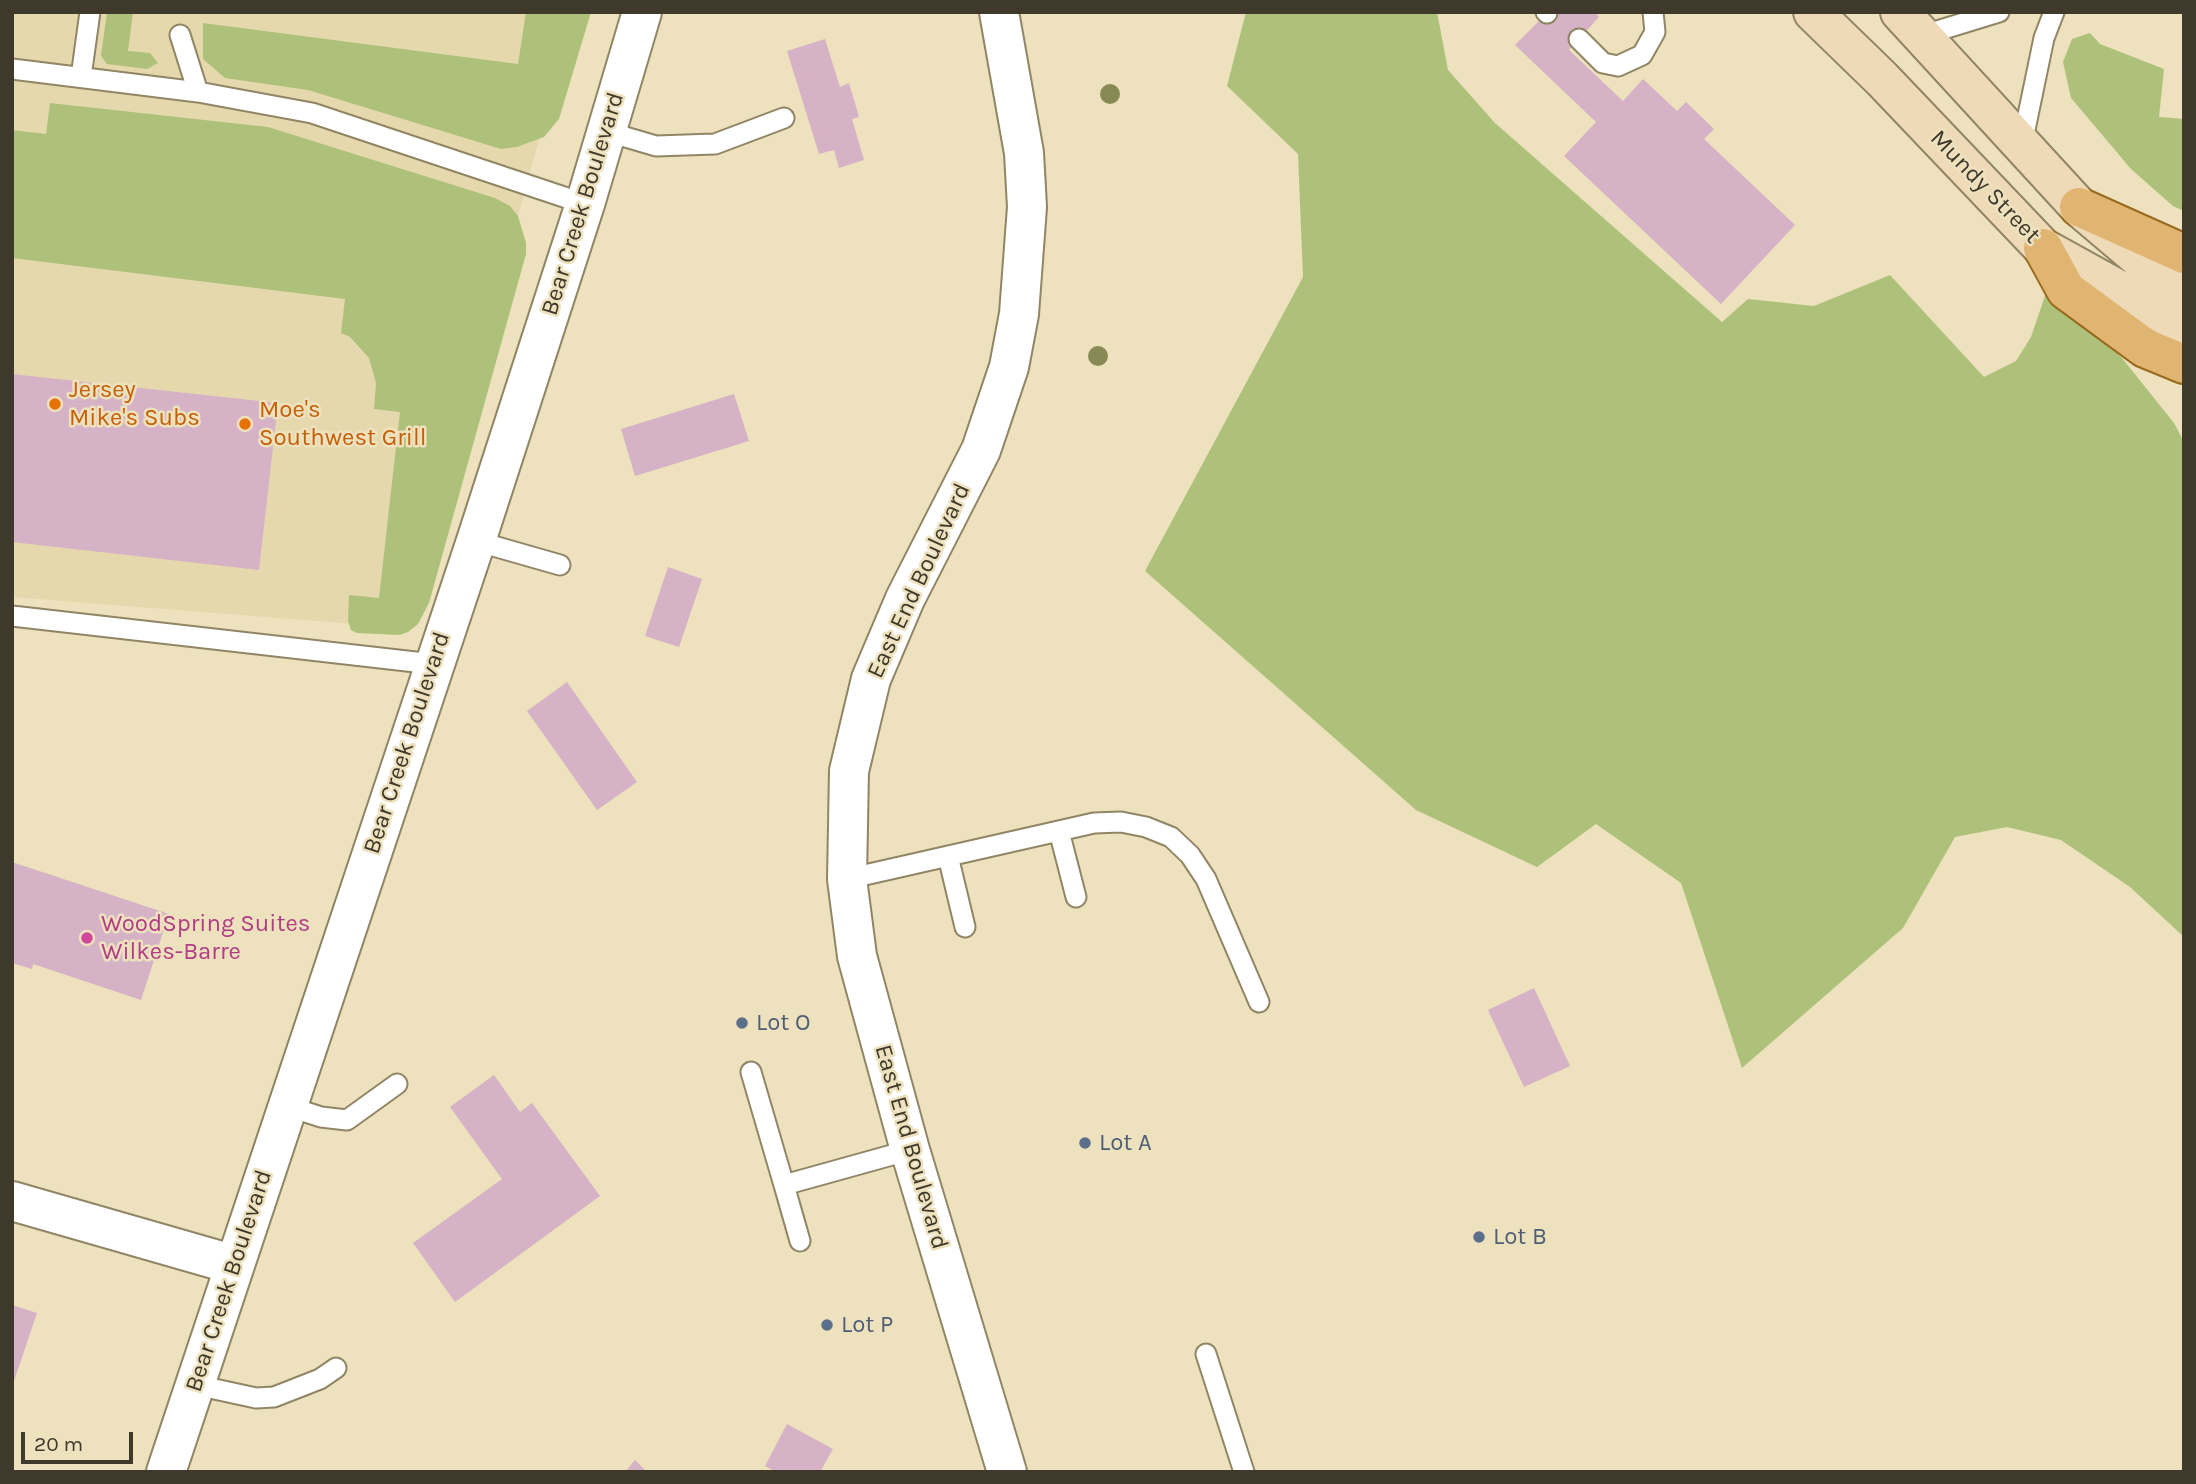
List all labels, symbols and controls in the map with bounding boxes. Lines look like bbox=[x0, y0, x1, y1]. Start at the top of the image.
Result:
street label: Bear Creek Boulevard bbox=[535, 89, 631, 319]
street label: Mundy Street bbox=[1924, 124, 2046, 250]
place label: Jersey Mike's Subs bbox=[69, 376, 200, 432]
marker: Jersey Mike's Subs bbox=[47, 396, 63, 412]
place label: Moe's Southwest Grill bbox=[259, 396, 426, 452]
marker: Moe's Southwest Grill bbox=[237, 416, 253, 432]
street label: East End Boulevard bbox=[861, 479, 977, 683]
street label: Bear Creek Boulevard bbox=[357, 628, 457, 858]
place label: WoodSpring Suites Wilkes-Barre bbox=[101, 910, 310, 966]
marker: WoodSpring Suites Wilkes-Barre bbox=[79, 930, 95, 946]
place label: Lot O bbox=[756, 1009, 811, 1037]
marker: Lot O bbox=[734, 1015, 750, 1031]
street label: East End Boulevard bbox=[868, 1041, 954, 1253]
place label: Lot A bbox=[1099, 1129, 1152, 1157]
marker: Lot A bbox=[1077, 1135, 1093, 1151]
street label: Bear Creek Boulevard bbox=[179, 1166, 279, 1396]
place label: Lot B bbox=[1493, 1223, 1547, 1251]
marker: Lot B bbox=[1471, 1229, 1487, 1245]
place label: Lot P bbox=[841, 1311, 893, 1339]
marker: Lot P bbox=[819, 1317, 835, 1333]
scale bar bbox=[24, 1418, 136, 1462]
text: 20 m bbox=[34, 1432, 83, 1456]

